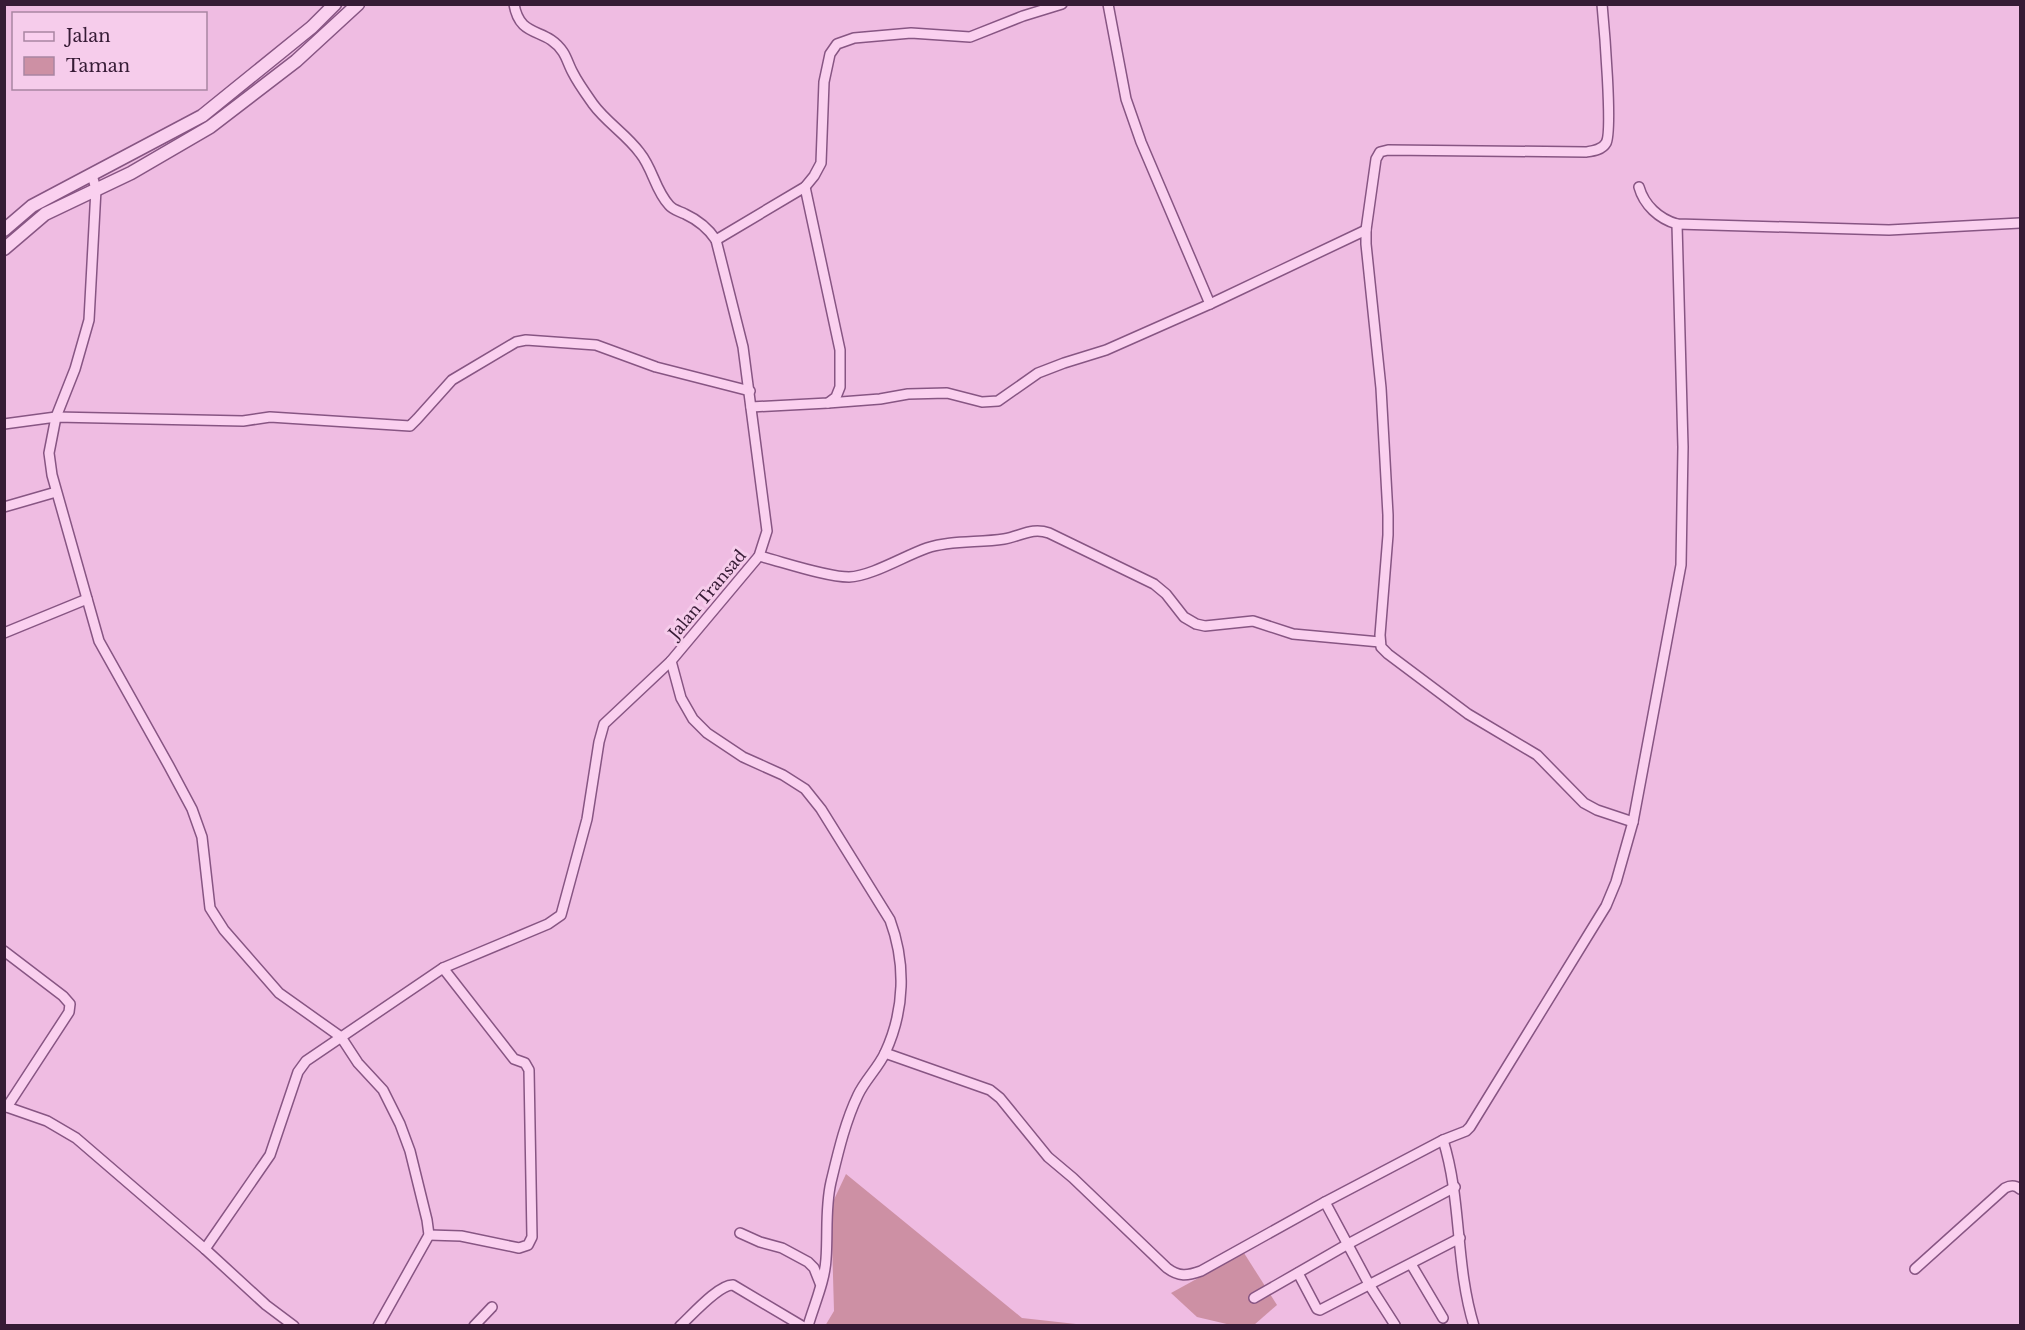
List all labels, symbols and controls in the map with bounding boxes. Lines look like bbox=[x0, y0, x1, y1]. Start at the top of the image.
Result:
legend bbox=[12, 12, 207, 90]
text: Jalan bbox=[64, 25, 111, 47]
text: Taman bbox=[66, 55, 130, 77]
street label: Jalan Transad bbox=[663, 545, 750, 644]

